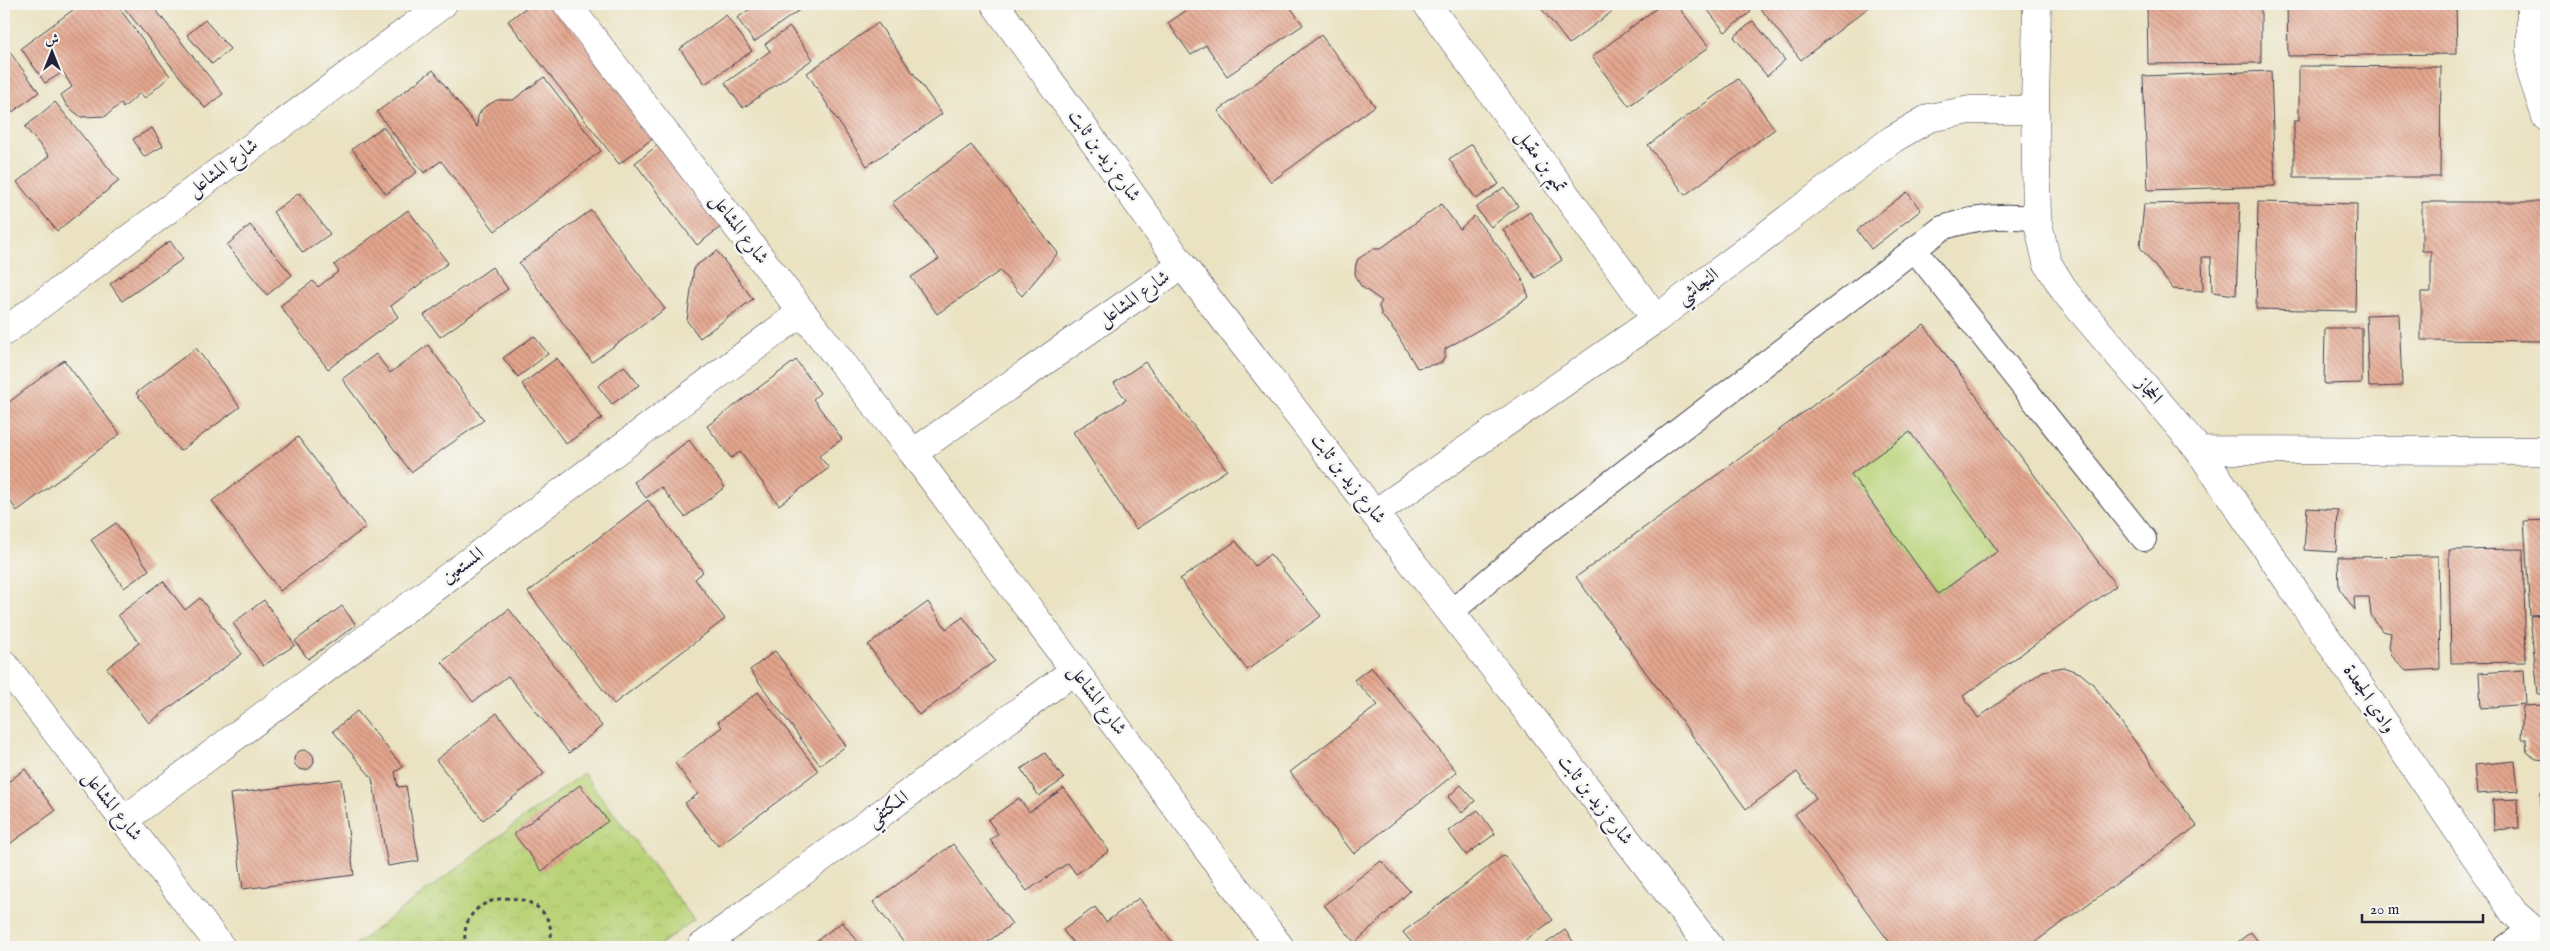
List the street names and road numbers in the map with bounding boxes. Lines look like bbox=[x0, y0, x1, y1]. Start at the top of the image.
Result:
street label: شارع زيد بن ثابت bbox=[1061, 105, 1146, 208]
street label: تميم بن مقبل bbox=[1505, 124, 1572, 201]
street label: شارع المشاعل bbox=[183, 134, 264, 204]
street label: شارع المشاعل bbox=[703, 189, 773, 270]
street label: النجاشي bbox=[1672, 263, 1726, 314]
street label: شارع المشاعل bbox=[1093, 265, 1176, 334]
street label: الحجاز bbox=[2129, 371, 2167, 410]
street label: شارع زيد بن ثابت bbox=[1304, 429, 1391, 530]
street label: المستعين bbox=[437, 542, 489, 590]
street label: شارع المشاعل bbox=[1061, 660, 1131, 741]
street label: وادي الجعدة bbox=[2336, 660, 2401, 739]
street label: شارع زيد بن ثابت bbox=[1551, 750, 1638, 851]
street label: شارع المشاعل bbox=[75, 766, 147, 847]
street label: المكتفي bbox=[862, 786, 917, 836]

